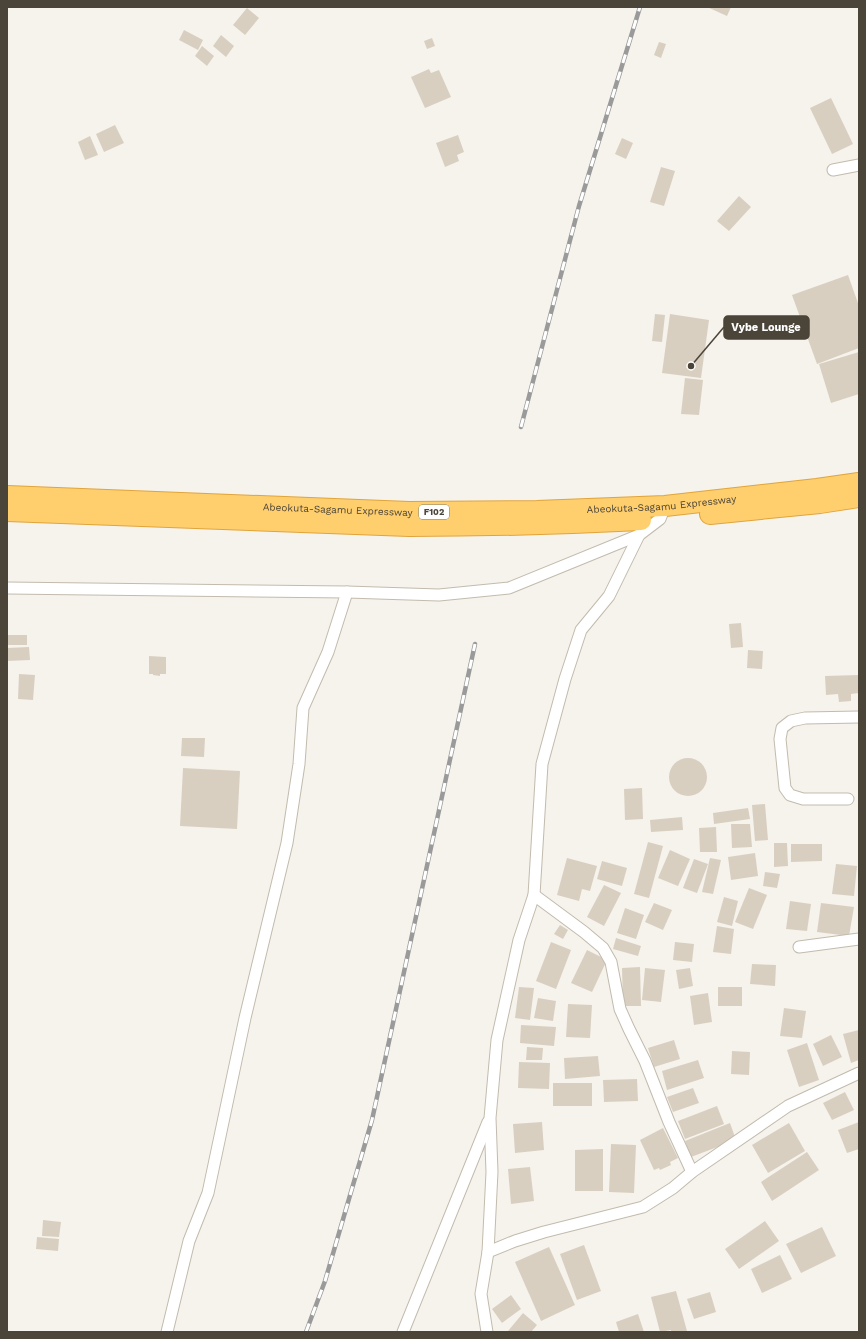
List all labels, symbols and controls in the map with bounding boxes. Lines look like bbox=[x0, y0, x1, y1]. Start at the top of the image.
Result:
callout: Vybe Lounge bbox=[724, 316, 809, 339]
text: Vybe Lounge bbox=[731, 321, 801, 334]
street label: Abeokuta-Sagamu Expressway bbox=[586, 493, 738, 515]
street label: Abeokuta-Sagamu Expressway bbox=[263, 501, 414, 518]
road number: F102 bbox=[419, 505, 449, 519]

